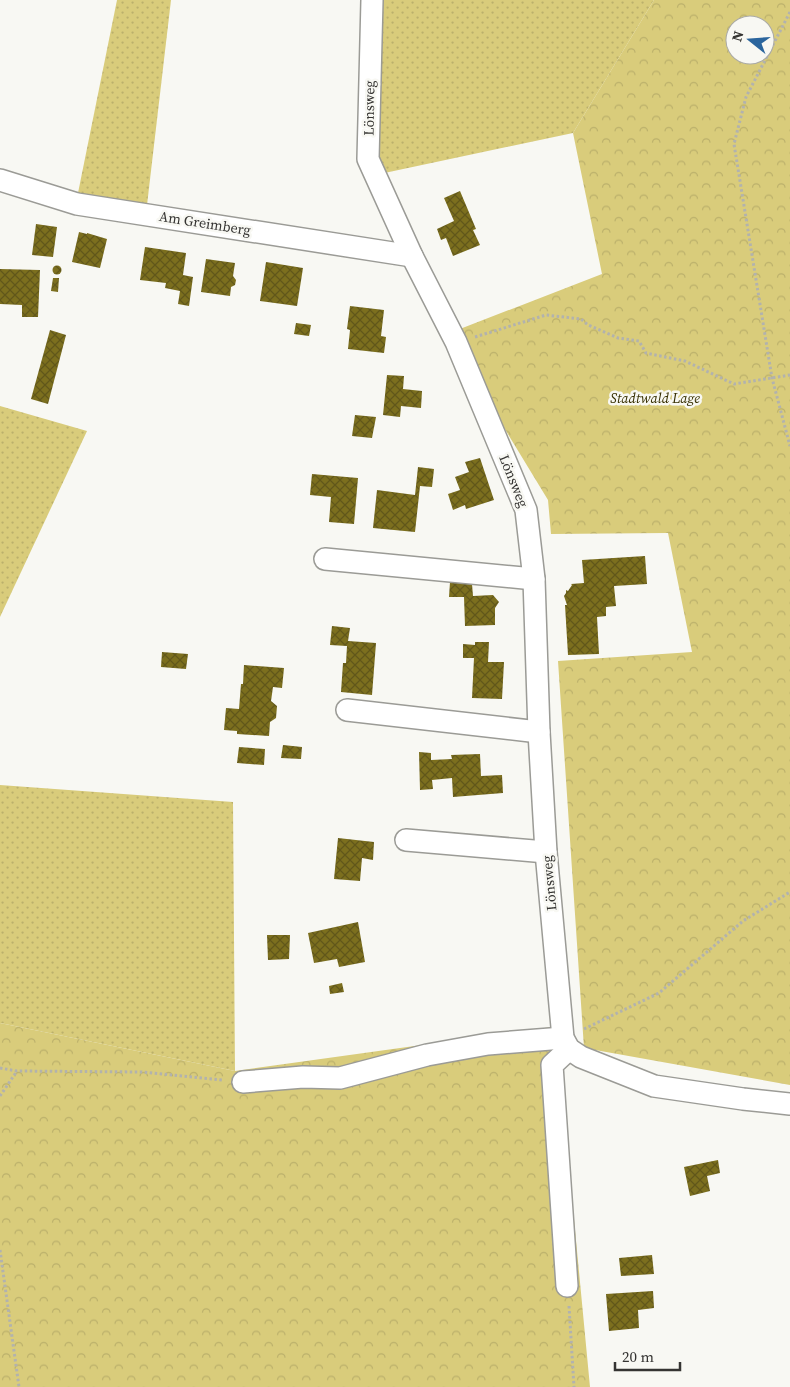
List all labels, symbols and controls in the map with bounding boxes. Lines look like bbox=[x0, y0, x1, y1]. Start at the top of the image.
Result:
north arrow bbox=[725, 15, 775, 65]
text: N bbox=[727, 28, 749, 44]
street label: Lönsweg bbox=[359, 80, 379, 136]
street label: Am Greimberg bbox=[158, 206, 252, 240]
park label: Stadtwald Lage bbox=[610, 388, 700, 408]
street label: Lönsweg bbox=[494, 452, 534, 510]
street label: Lönsweg bbox=[537, 855, 561, 911]
scale bar bbox=[615, 1340, 680, 1372]
text: 20 m bbox=[622, 1346, 654, 1367]

